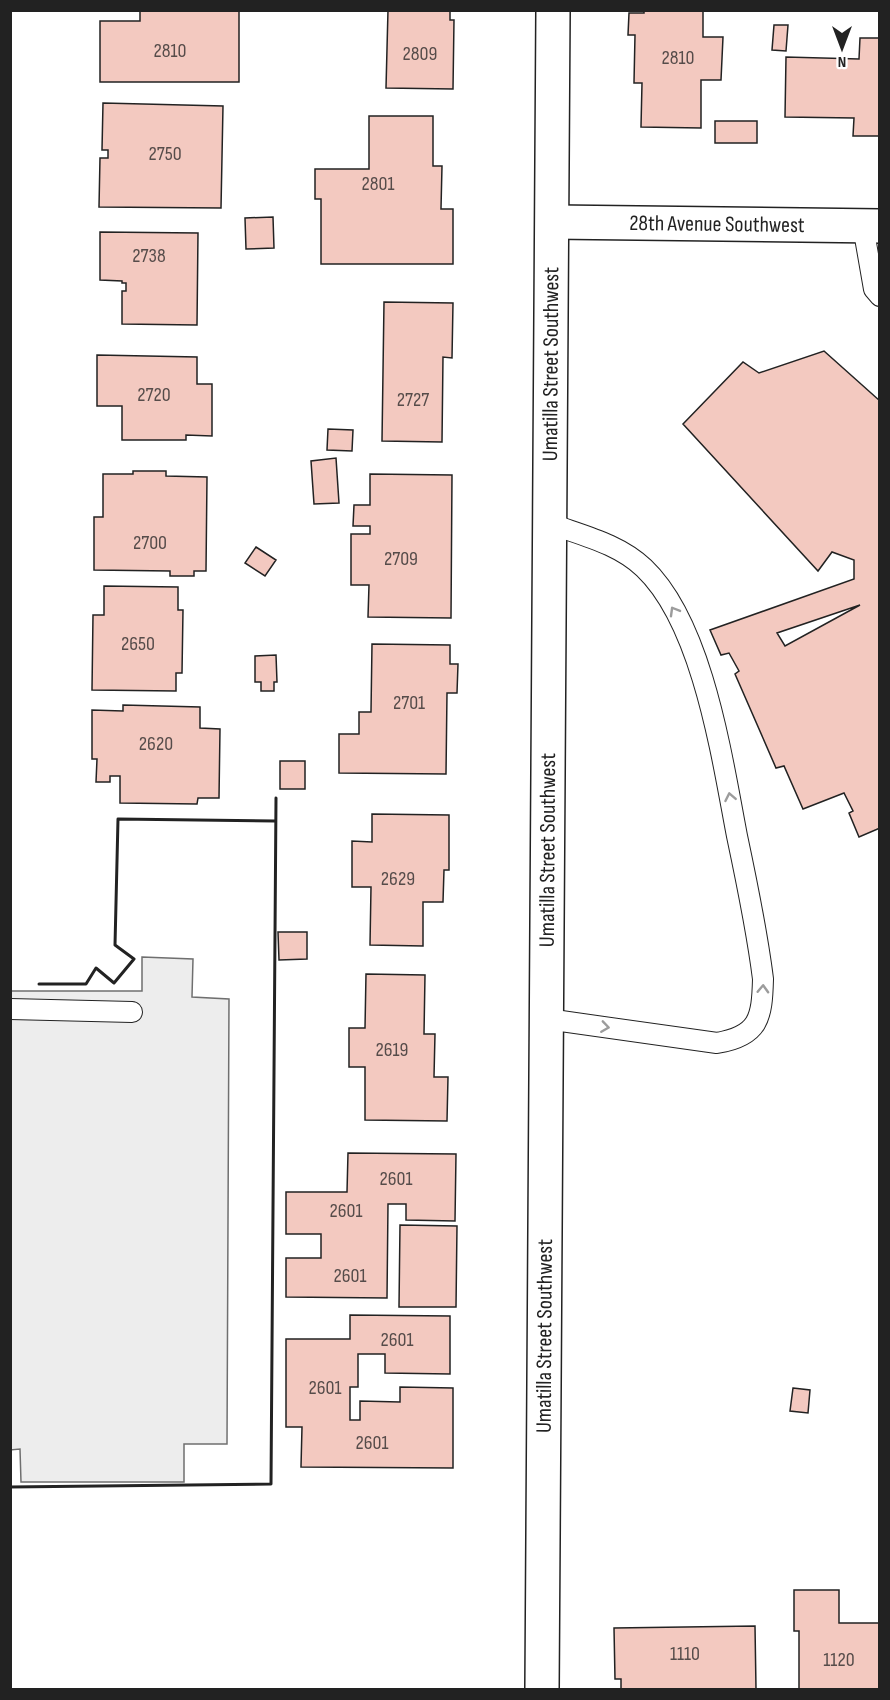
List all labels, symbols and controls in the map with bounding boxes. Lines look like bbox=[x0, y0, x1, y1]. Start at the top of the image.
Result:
north arrow bbox=[812, 18, 872, 78]
house number: 2810 bbox=[154, 39, 186, 63]
house number: 2809 bbox=[403, 42, 437, 66]
house number: 2810 bbox=[662, 46, 694, 70]
text: N bbox=[838, 52, 846, 71]
house number: 2750 bbox=[148, 142, 182, 166]
house number: 2801 bbox=[362, 172, 394, 196]
street label: 28th Avenue Southwest bbox=[629, 209, 805, 239]
house number: 2738 bbox=[132, 244, 166, 268]
street label: Umatilla Street Southwest bbox=[537, 267, 565, 461]
house number: 2720 bbox=[137, 383, 171, 407]
house number: 2727 bbox=[397, 388, 429, 412]
house number: 2700 bbox=[133, 531, 167, 555]
house number: 2709 bbox=[384, 547, 418, 571]
one-way arrow bbox=[670, 607, 682, 617]
house number: 2650 bbox=[121, 632, 155, 656]
house number: 2701 bbox=[393, 691, 425, 715]
house number: 2620 bbox=[139, 732, 173, 756]
street label: Umatilla Street Southwest bbox=[533, 753, 562, 947]
one-way arrow bbox=[724, 792, 737, 802]
house number: 2629 bbox=[381, 867, 415, 891]
one-way arrow bbox=[756, 984, 769, 993]
one-way arrow bbox=[600, 1020, 609, 1033]
house number: 2619 bbox=[376, 1038, 408, 1062]
house number: 2601 bbox=[380, 1167, 412, 1191]
house number: 2601 bbox=[330, 1199, 362, 1223]
street label: Umatilla Street Southwest bbox=[530, 1239, 558, 1433]
house number: 2601 bbox=[334, 1264, 366, 1288]
house number: 2601 bbox=[381, 1328, 413, 1352]
house number: 2601 bbox=[309, 1376, 341, 1400]
house number: 2601 bbox=[356, 1431, 388, 1455]
house number: 1110 bbox=[670, 1642, 700, 1666]
house number: 1120 bbox=[823, 1648, 855, 1672]

